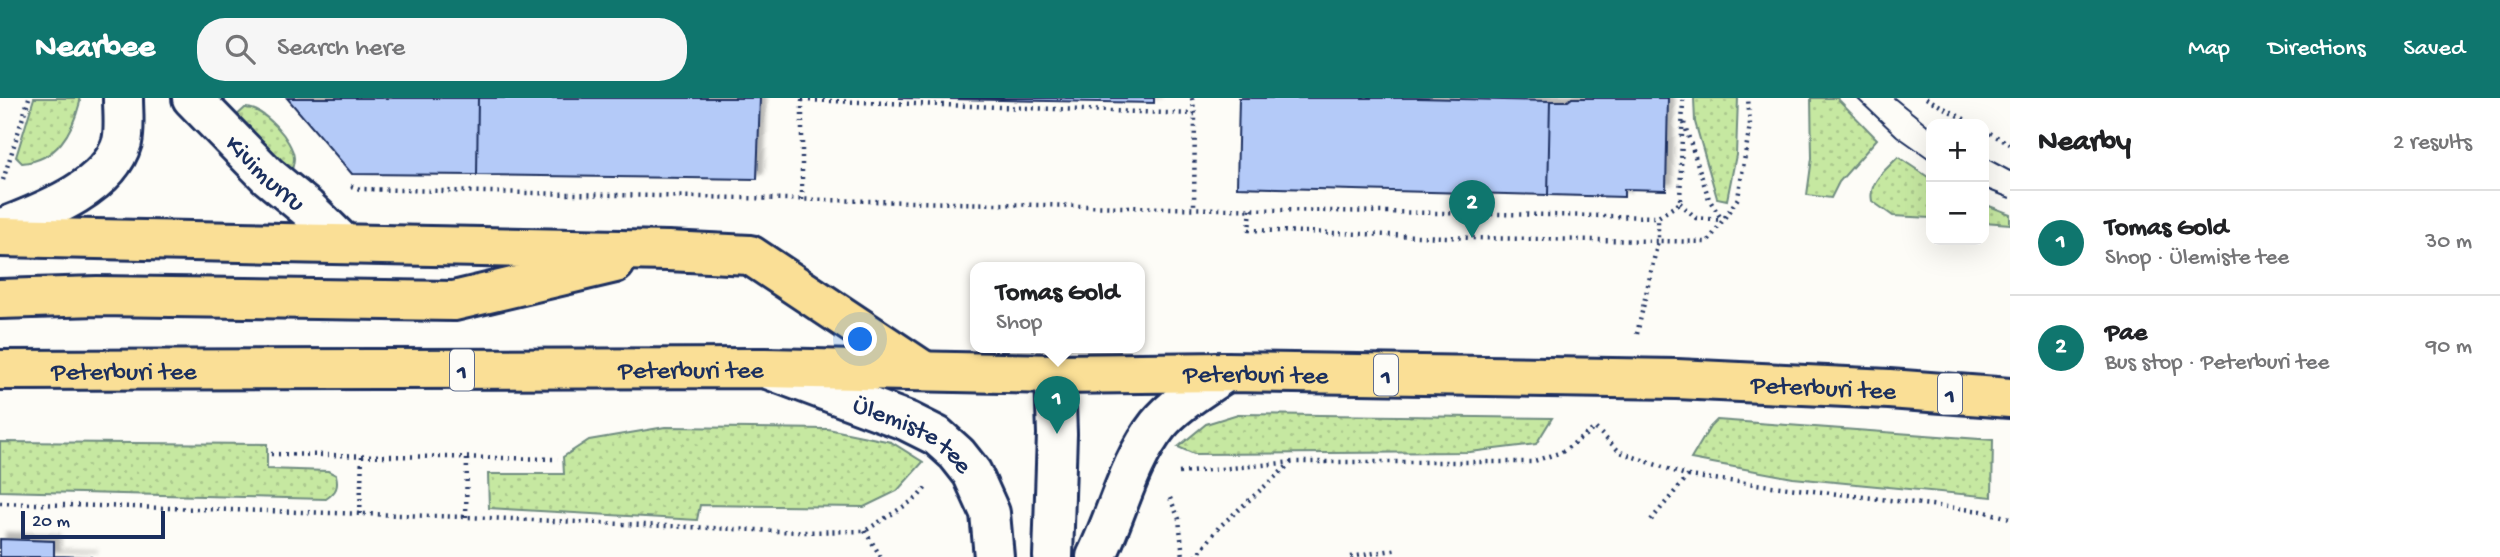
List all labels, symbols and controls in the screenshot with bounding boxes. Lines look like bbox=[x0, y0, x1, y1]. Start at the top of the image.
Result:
search box bbox=[197, 18, 687, 81]
text: Nearbee bbox=[35, 30, 155, 68]
icon: search bbox=[221, 30, 259, 68]
text: Search here bbox=[277, 34, 405, 65]
text: Map bbox=[2188, 35, 2230, 64]
text: Directions bbox=[2268, 35, 2366, 64]
text: Saved bbox=[2404, 35, 2465, 64]
map controls bbox=[1926, 119, 1989, 245]
button: + bbox=[1926, 119, 1989, 182]
text: Nearby bbox=[2038, 126, 2131, 161]
street label: Kivimurru bbox=[217, 130, 310, 220]
text: 2 results bbox=[2393, 130, 2472, 157]
pin: 2 bbox=[1449, 180, 1495, 238]
button: − bbox=[1926, 182, 1989, 245]
text: Tomas Gold bbox=[2105, 214, 2228, 245]
text: 1 bbox=[2056, 229, 2066, 256]
text: 30 m bbox=[2425, 229, 2472, 256]
text: Shop · Ülemiste tee bbox=[2105, 245, 2289, 272]
popup bbox=[970, 262, 1145, 353]
text: Tomas Gold bbox=[996, 279, 1119, 310]
text: Shop bbox=[996, 310, 1042, 337]
text: Pae bbox=[2105, 319, 2147, 350]
your location bbox=[843, 322, 877, 356]
text: 2 bbox=[2055, 334, 2067, 361]
text: 90 m bbox=[2426, 334, 2472, 361]
road number: 1 bbox=[450, 349, 474, 390]
text: Bus stop · Peterburi tee bbox=[2105, 350, 2329, 377]
road number: 1 bbox=[1374, 354, 1398, 396]
street label: Peterburi tee bbox=[617, 357, 764, 388]
street label: Peterburi tee bbox=[50, 358, 197, 390]
street label: Peterburi tee bbox=[1182, 361, 1329, 394]
street label: Peterburi tee bbox=[1749, 371, 1898, 410]
road number: 1 bbox=[1938, 374, 1962, 414]
pin: 1 bbox=[1034, 376, 1080, 434]
street label: Ülemiste tee bbox=[848, 391, 978, 482]
scale bar bbox=[21, 508, 164, 540]
text: 20 m bbox=[32, 511, 70, 534]

